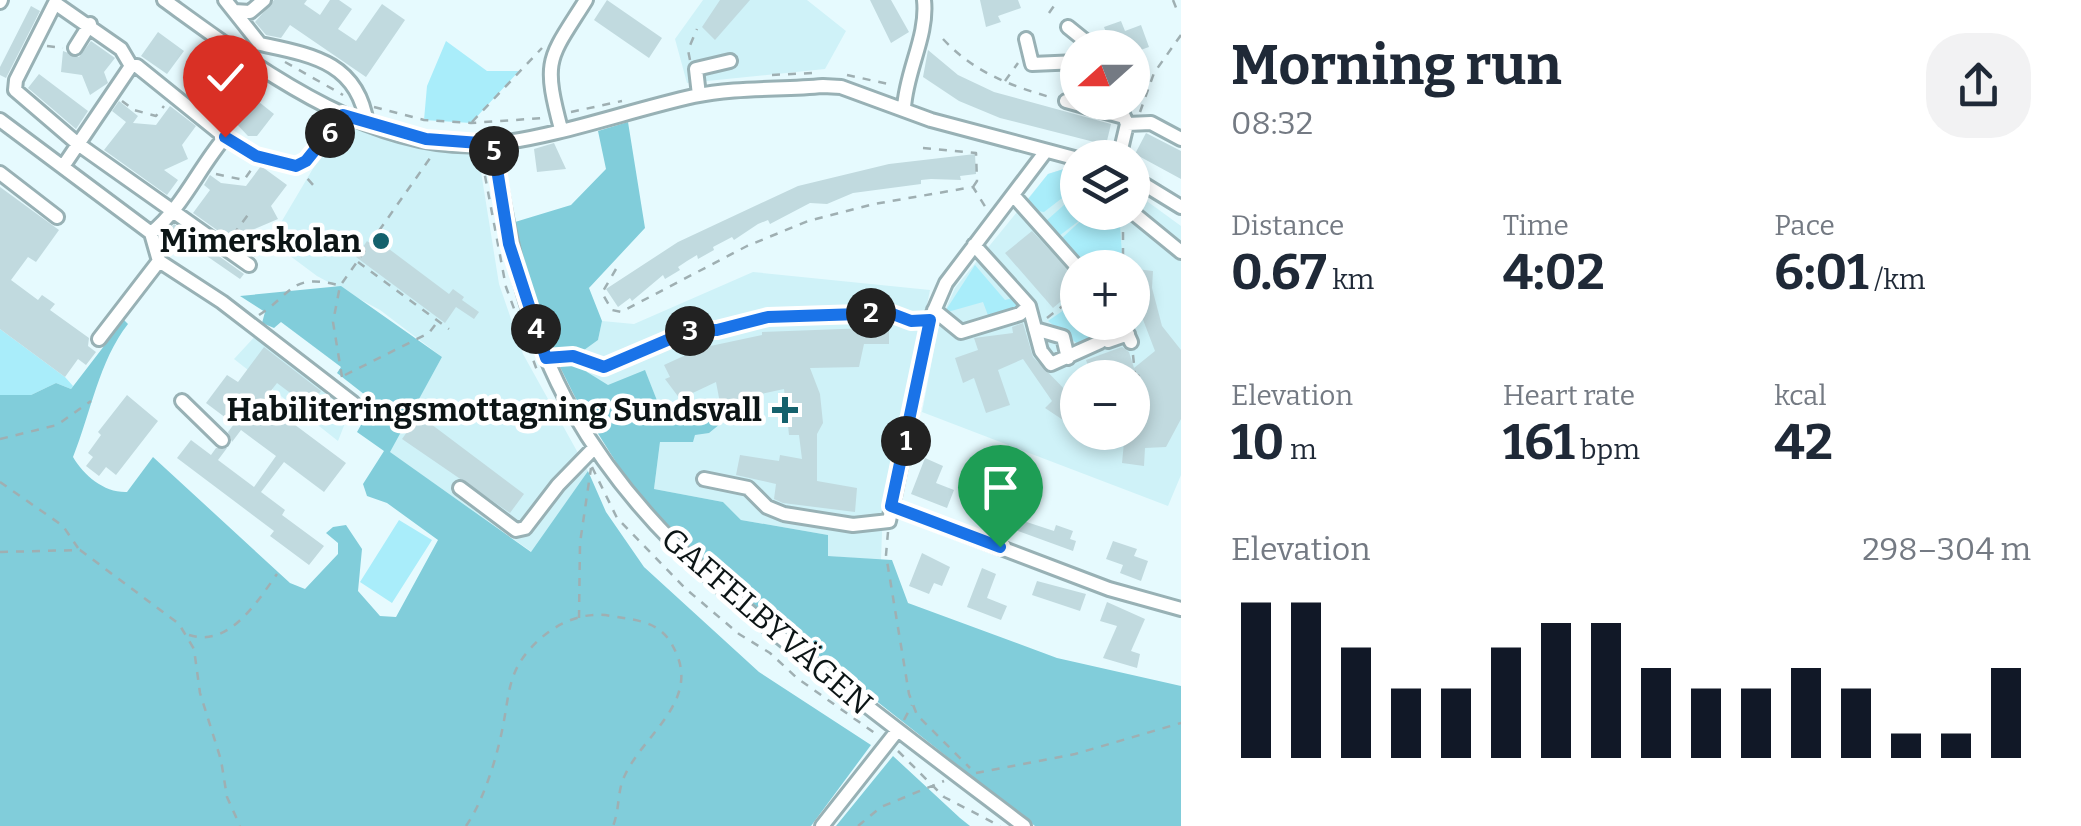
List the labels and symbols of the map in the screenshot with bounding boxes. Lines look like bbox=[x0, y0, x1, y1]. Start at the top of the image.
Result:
north arrow bbox=[1060, 30, 1150, 120]
pin bbox=[183, 35, 268, 138]
pin: 6 bbox=[305, 108, 355, 158]
pin: 5 bbox=[469, 126, 519, 176]
place label: Mimerskolan bbox=[160, 222, 361, 260]
marker: Mimerskolan bbox=[370, 230, 392, 252]
pin: 2 bbox=[846, 288, 896, 338]
pin: 4 bbox=[511, 304, 561, 354]
pin: 3 bbox=[665, 306, 715, 356]
place label: Habiliteringsmottagning Sundsvall bbox=[227, 391, 762, 429]
marker: Habiliteringsmottagning Sundsvall bbox=[772, 397, 798, 423]
pin: 1 bbox=[881, 416, 931, 466]
pin bbox=[958, 445, 1043, 548]
street label: GAFFELBYVÄGEN bbox=[654, 519, 880, 723]

